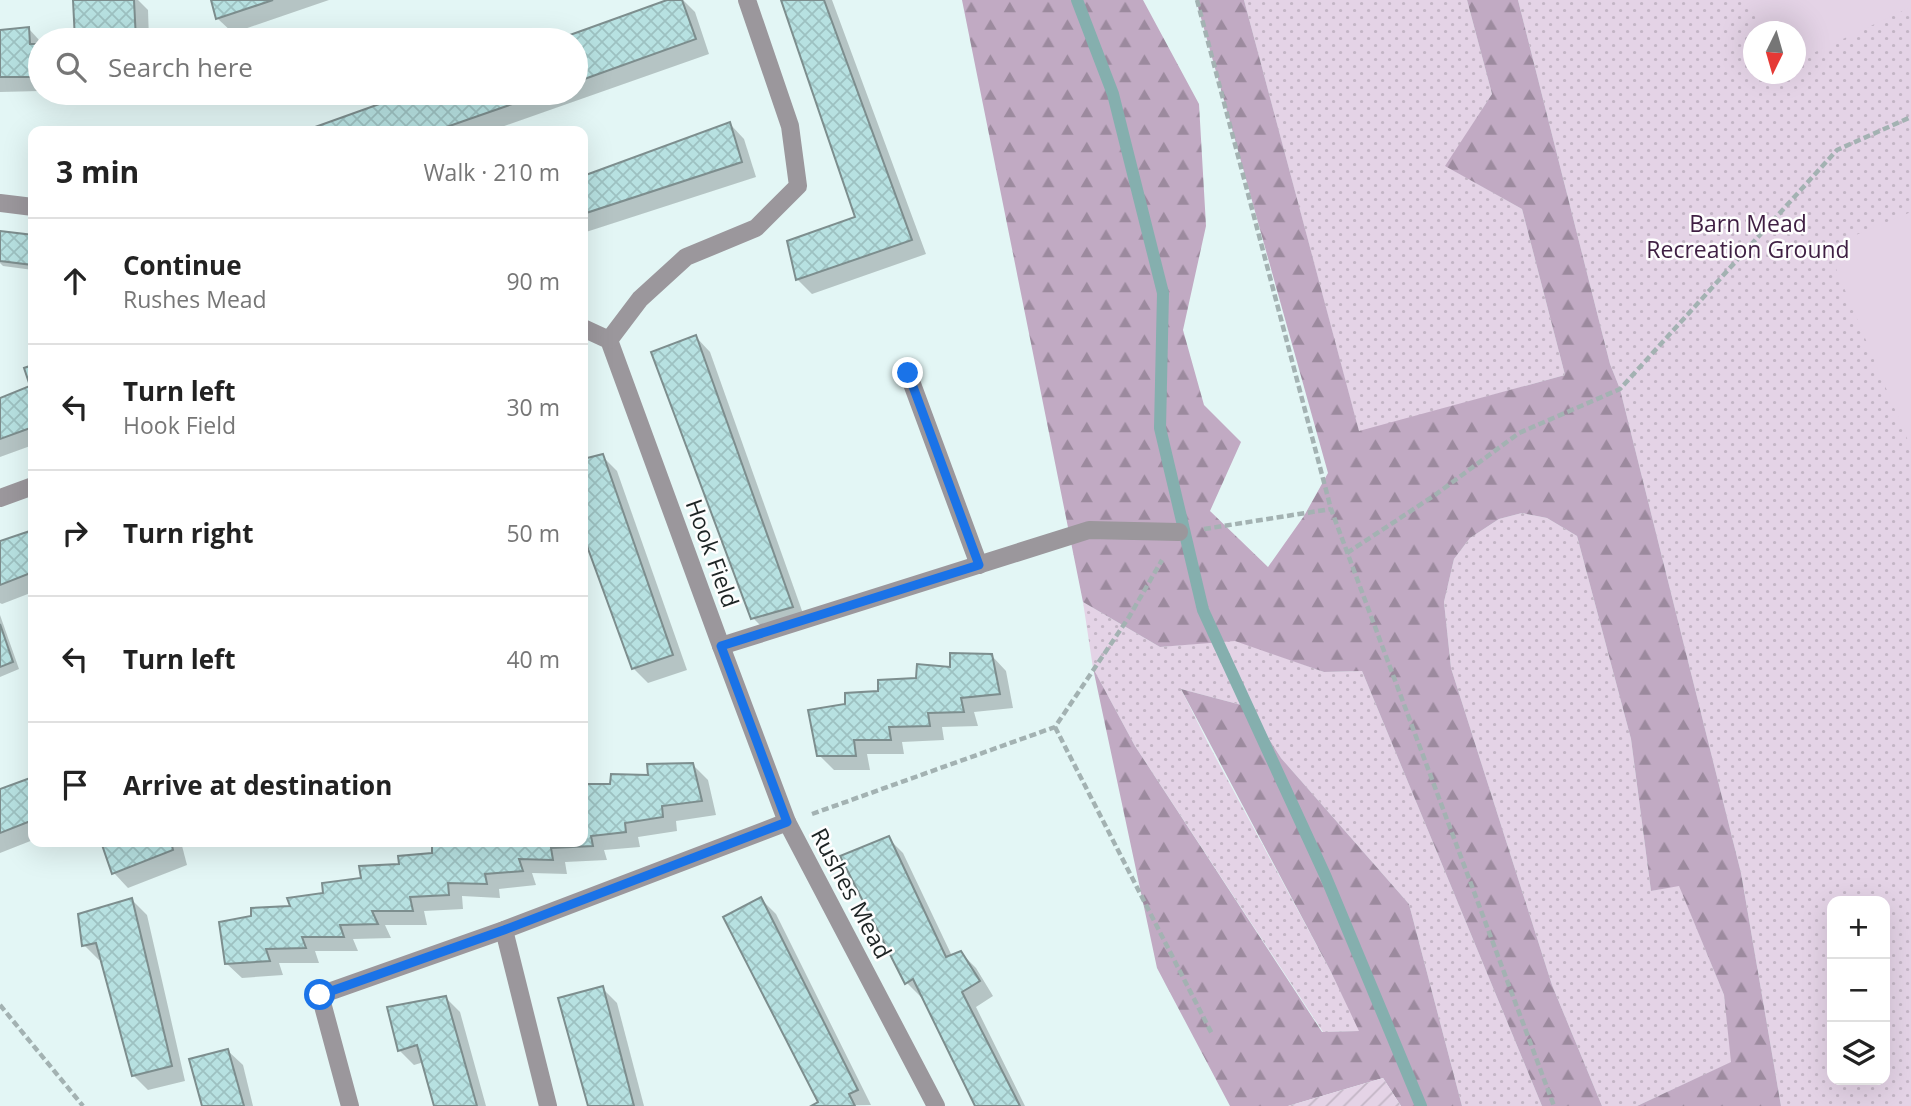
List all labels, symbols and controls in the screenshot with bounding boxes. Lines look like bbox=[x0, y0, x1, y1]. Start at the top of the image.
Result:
north arrow bbox=[1743, 21, 1806, 84]
search box bbox=[28, 28, 588, 105]
icon: search bbox=[52, 48, 90, 86]
text: Search here bbox=[108, 49, 253, 85]
text: 3 min bbox=[56, 151, 139, 192]
text: Walk · 210 m bbox=[423, 156, 560, 188]
park label: Barn Mead Recreation Ground bbox=[1646, 207, 1850, 265]
text: Continue bbox=[123, 247, 242, 283]
icon: ahead bbox=[56, 262, 94, 300]
text: 90 m bbox=[506, 265, 560, 297]
text: Rushes Mead bbox=[123, 283, 267, 315]
route end bbox=[892, 357, 923, 388]
text: Turn left bbox=[123, 373, 235, 409]
icon: left bbox=[56, 388, 94, 426]
text: 30 m bbox=[506, 391, 560, 423]
text: Hook Field bbox=[123, 409, 236, 441]
street label: Hook Field bbox=[679, 494, 747, 612]
icon: right bbox=[56, 514, 94, 552]
text: Turn right bbox=[123, 515, 254, 551]
text: 50 m bbox=[506, 517, 560, 549]
icon: left bbox=[56, 640, 94, 678]
text: Turn left bbox=[123, 641, 235, 677]
text: 40 m bbox=[506, 643, 560, 675]
icon: arrive bbox=[56, 766, 94, 804]
text: Arrive at destination bbox=[123, 767, 392, 803]
street label: Rushes Mead bbox=[804, 822, 900, 964]
map controls bbox=[1827, 896, 1890, 1085]
button: + bbox=[1827, 896, 1890, 959]
button: − bbox=[1827, 959, 1890, 1022]
route start bbox=[304, 979, 335, 1010]
button: layers bbox=[1827, 1022, 1890, 1085]

